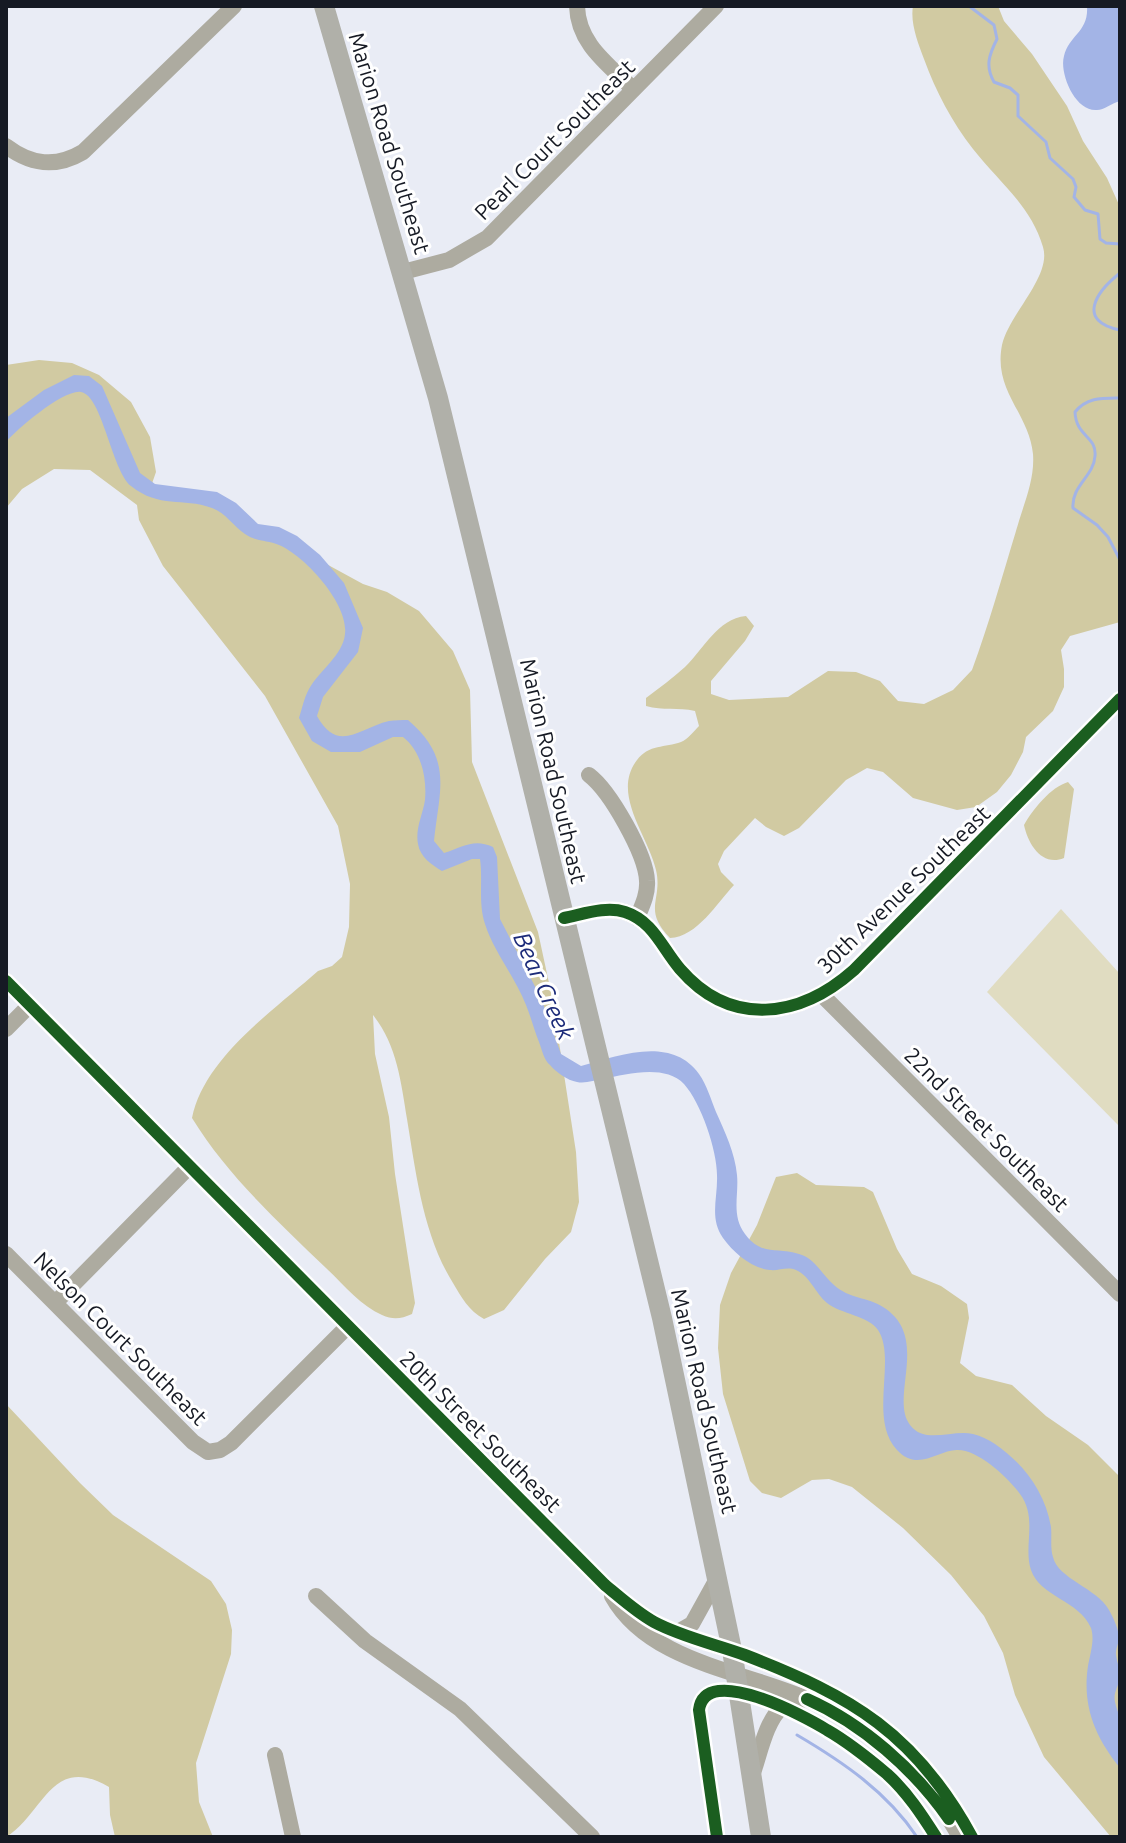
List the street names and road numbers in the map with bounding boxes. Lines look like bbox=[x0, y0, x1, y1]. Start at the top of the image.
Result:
street label: Marion Road Southeast bbox=[344, 29, 436, 257]
street label: Pearl Court Southeast bbox=[469, 54, 639, 224]
street label: Marion Road Southeast bbox=[516, 656, 592, 886]
street label: 30th Avenue Southeast bbox=[812, 800, 995, 978]
street label: 22nd Street Southeast bbox=[900, 1042, 1074, 1216]
street label: Nelson Court Southeast bbox=[29, 1246, 213, 1430]
street label: Marion Road Southeast bbox=[667, 1286, 743, 1516]
street label: 20th Street Southeast bbox=[395, 1345, 567, 1517]

